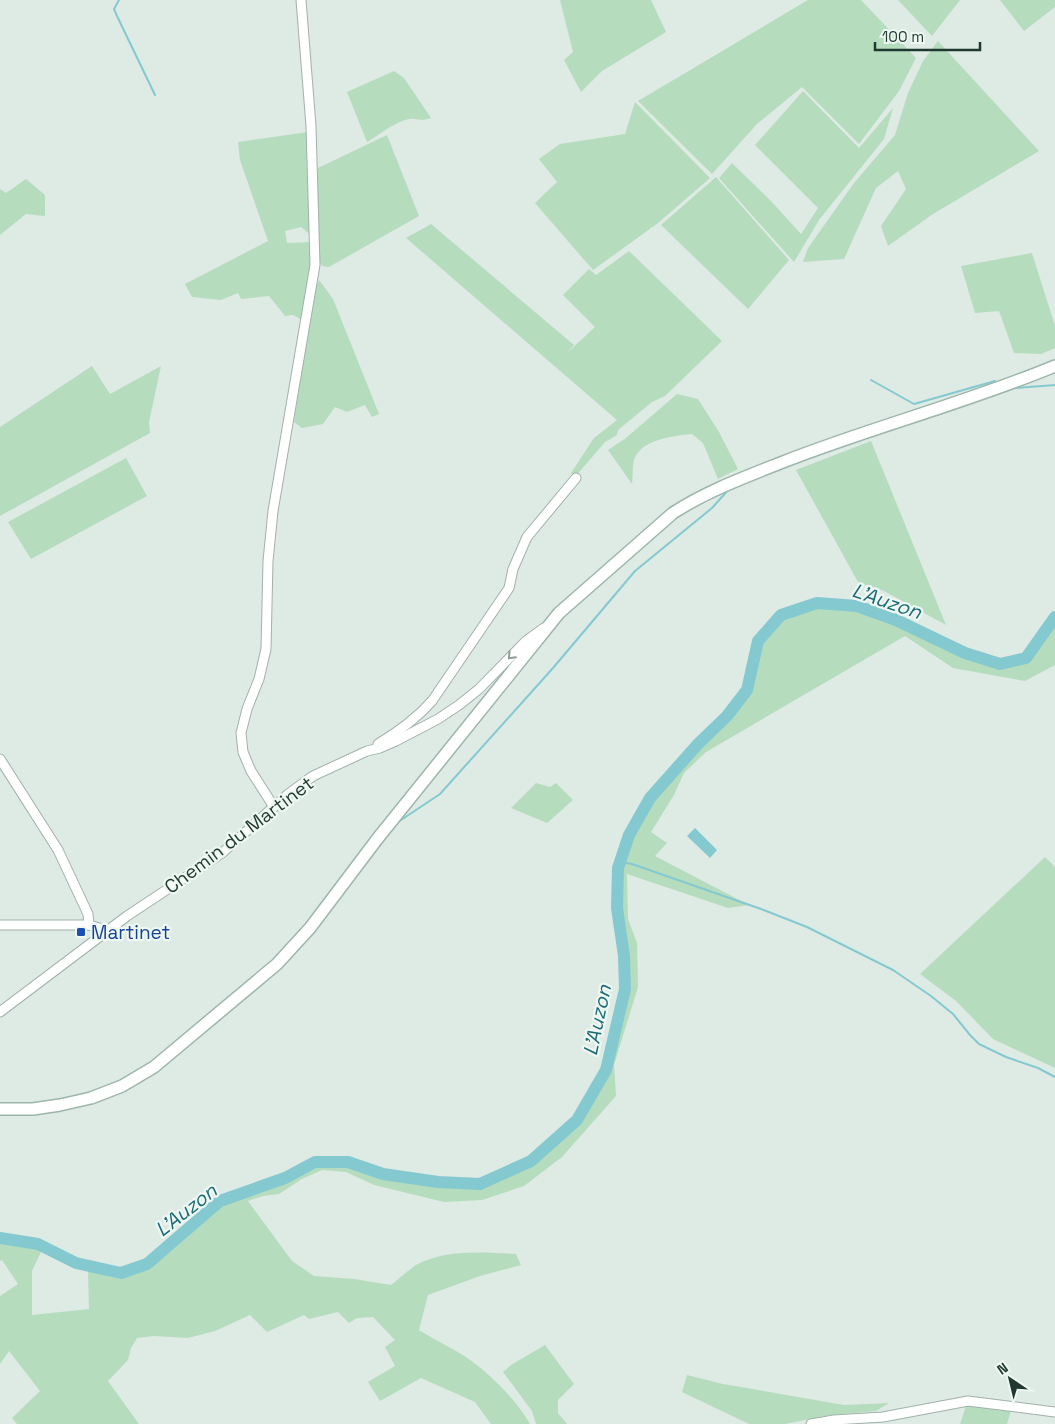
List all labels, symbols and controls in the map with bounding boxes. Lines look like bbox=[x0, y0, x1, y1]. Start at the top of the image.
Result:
scale bar bbox=[875, 20, 980, 52]
text: 100 m bbox=[882, 27, 924, 46]
water label: L'Auzon bbox=[849, 577, 926, 625]
one-way arrow bbox=[508, 650, 517, 659]
street label: Chemin du Martinet bbox=[159, 771, 319, 899]
place label: Martinet bbox=[91, 920, 170, 945]
marker: Martinet bbox=[75, 926, 87, 938]
water label: L'Auzon bbox=[577, 982, 617, 1058]
water label: L'Auzon bbox=[150, 1177, 223, 1242]
north arrow bbox=[985, 1354, 1035, 1404]
text: N bbox=[994, 1358, 1012, 1378]

